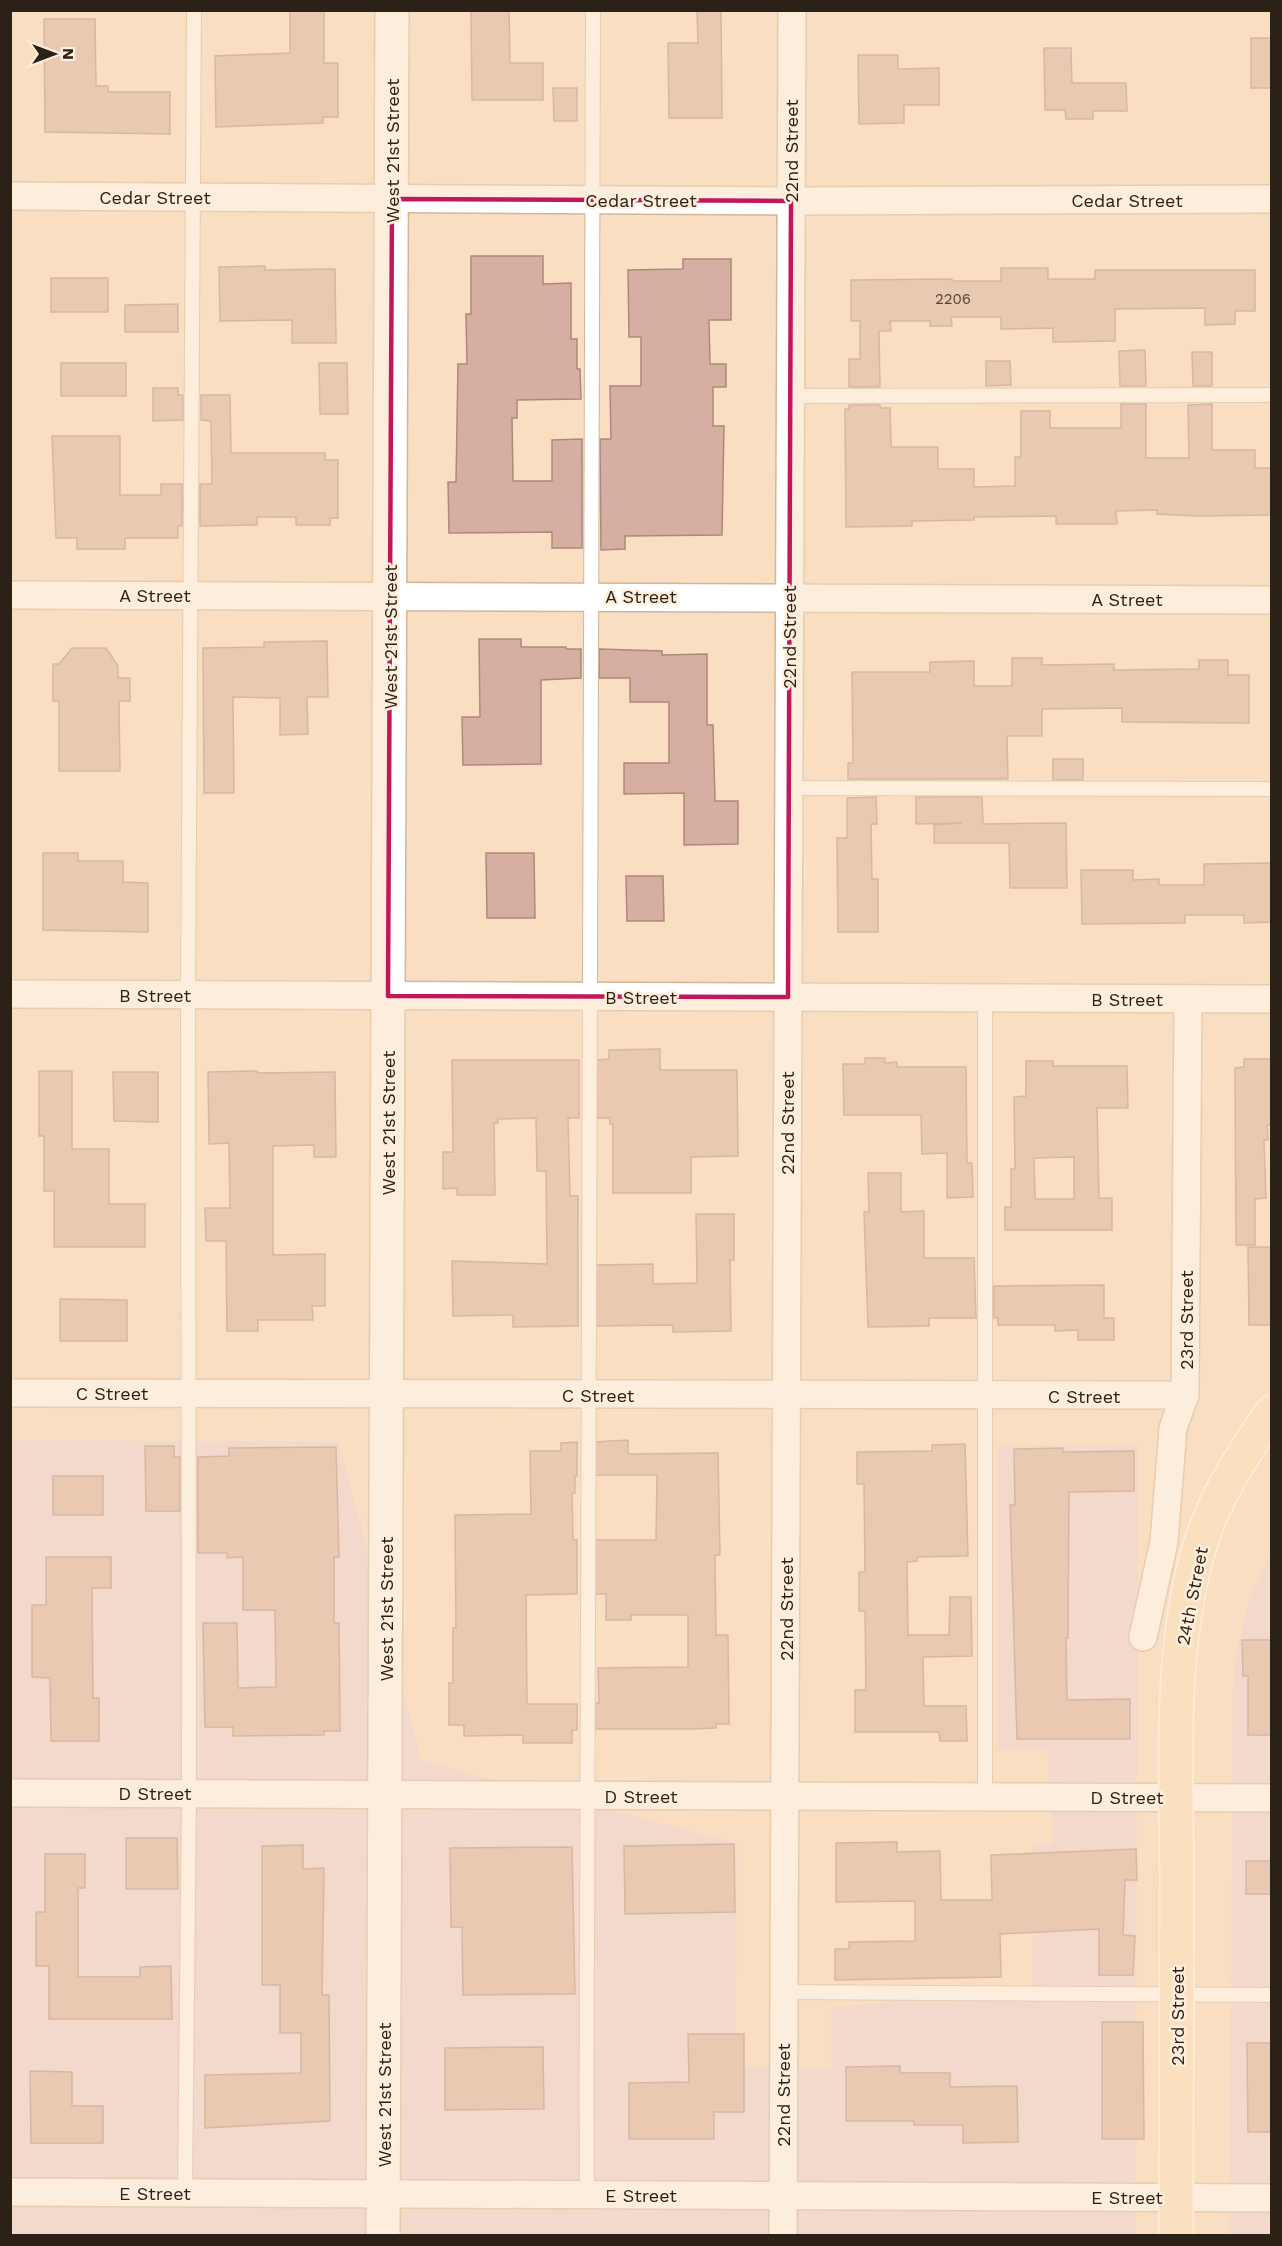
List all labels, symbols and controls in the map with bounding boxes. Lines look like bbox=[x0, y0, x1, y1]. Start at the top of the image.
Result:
north arrow bbox=[24, 24, 84, 84]
text: N bbox=[59, 48, 78, 60]
street label: West 21st Street bbox=[382, 78, 403, 224]
street label: 22nd Street bbox=[781, 99, 802, 203]
street label: Cedar Street bbox=[99, 187, 211, 208]
street label: Cedar Street bbox=[585, 190, 697, 211]
street label: Cedar Street bbox=[1071, 190, 1183, 211]
house number: 2206 bbox=[935, 290, 971, 308]
street label: West 21st Street bbox=[380, 564, 401, 710]
street label: A Street bbox=[119, 585, 191, 606]
street label: 22nd Street bbox=[779, 585, 800, 689]
street label: A Street bbox=[605, 586, 677, 607]
street label: A Street bbox=[1091, 589, 1163, 610]
street label: B Street bbox=[119, 985, 191, 1006]
street label: B Street bbox=[605, 987, 677, 1008]
street label: B Street bbox=[1091, 989, 1163, 1010]
street label: West 21st Street bbox=[378, 1050, 399, 1196]
street label: 22nd Street bbox=[777, 1071, 798, 1175]
street label: 23rd Street bbox=[1176, 1270, 1197, 1370]
street label: C Street bbox=[76, 1383, 149, 1404]
street label: C Street bbox=[562, 1385, 635, 1406]
street label: C Street bbox=[1048, 1386, 1121, 1407]
street label: West 21st Street bbox=[376, 1536, 397, 1682]
street label: 24th Street bbox=[1172, 1544, 1212, 1647]
street label: 22nd Street bbox=[776, 1557, 797, 1661]
street label: D Street bbox=[118, 1783, 192, 1804]
street label: D Street bbox=[604, 1786, 678, 1807]
street label: D Street bbox=[1090, 1787, 1164, 1808]
street label: 23rd Street bbox=[1167, 1966, 1188, 2066]
street label: West 21st Street bbox=[374, 2022, 395, 2168]
street label: 22nd Street bbox=[773, 2043, 794, 2147]
street label: E Street bbox=[119, 2183, 191, 2204]
street label: E Street bbox=[605, 2185, 677, 2206]
street label: E Street bbox=[1091, 2187, 1163, 2208]

